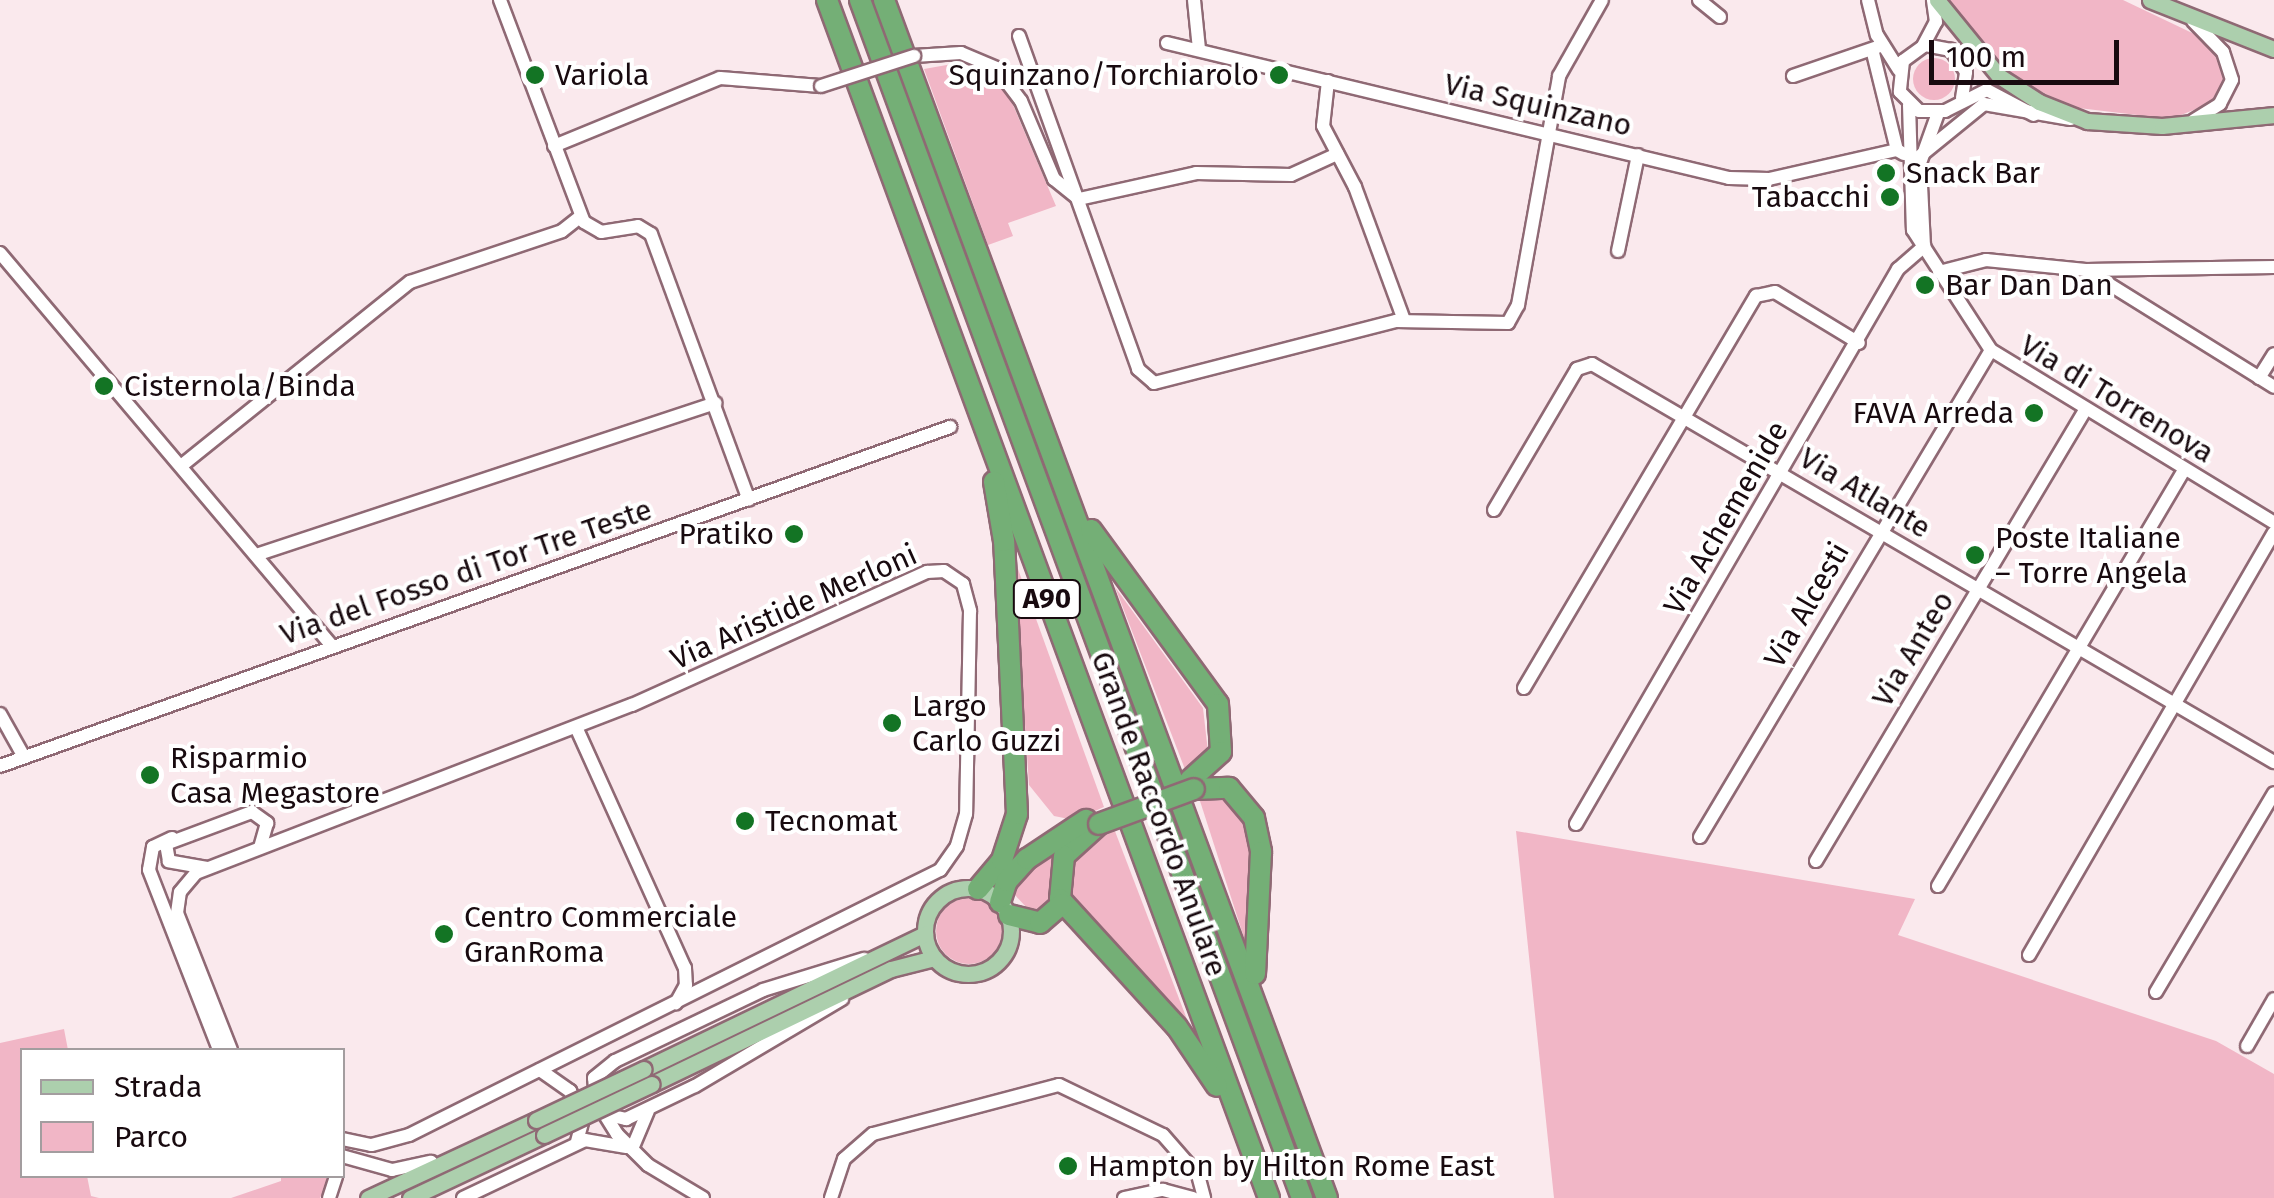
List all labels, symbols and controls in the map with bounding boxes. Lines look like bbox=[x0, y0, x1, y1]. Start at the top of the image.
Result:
scale bar bbox=[1934, 20, 2124, 82]
text: 100 m bbox=[1946, 39, 2026, 75]
place label: Variola bbox=[555, 57, 649, 93]
place label: Squinzano/Torchiarolo bbox=[948, 57, 1259, 93]
marker: Variola bbox=[524, 64, 546, 86]
marker: Squinzano/Torchiarolo bbox=[1268, 64, 1290, 86]
street label: Via Squinzano bbox=[1441, 66, 1635, 144]
place label: Snack Bar bbox=[1906, 155, 2040, 191]
marker: Snack Bar bbox=[1875, 162, 1897, 184]
place label: Tabacchi bbox=[1752, 179, 1870, 215]
marker: Tabacchi bbox=[1879, 186, 1901, 208]
place label: Bar Dan Dan bbox=[1945, 267, 2113, 303]
marker: Bar Dan Dan bbox=[1914, 274, 1936, 296]
street label: Via di Torrenova bbox=[2014, 327, 2220, 471]
place label: Cisternola/Binda bbox=[124, 368, 356, 404]
marker: Cisternola/Binda bbox=[93, 375, 115, 397]
place label: FAVA Arreda bbox=[1853, 395, 2014, 431]
marker: FAVA Arreda bbox=[2023, 402, 2045, 424]
street label: Via Achemenide bbox=[1656, 415, 1796, 621]
street label: Via Atlante bbox=[1793, 440, 1937, 546]
street label: Via del Fosso di Tor Tre Teste bbox=[275, 491, 657, 653]
place label: Pratiko bbox=[678, 516, 774, 552]
place label: Poste Italiane – Torre Angela bbox=[1995, 520, 2188, 590]
marker: Pratiko bbox=[783, 523, 805, 545]
street label: Via Alcesti bbox=[1757, 536, 1857, 674]
street label: Via Aristide Merloni bbox=[665, 537, 923, 677]
marker: Poste Italiane – Torre Angela bbox=[1964, 544, 1986, 566]
road number: A90 bbox=[1012, 576, 1082, 622]
street label: Via Anteo bbox=[1864, 585, 1962, 713]
street label: Grande Raccordo Anulare bbox=[1083, 647, 1235, 981]
place label: Largo Carlo Guzzi bbox=[912, 688, 1062, 758]
marker: Largo Carlo Guzzi bbox=[881, 712, 903, 734]
place label: Risparmio Casa Megastore bbox=[170, 740, 380, 810]
marker: Risparmio Casa Megastore bbox=[139, 764, 161, 786]
place label: Tecnomat bbox=[765, 803, 898, 839]
marker: Tecnomat bbox=[734, 810, 756, 832]
place label: Centro Commerciale GranRoma bbox=[464, 899, 737, 970]
marker: Centro Commerciale GranRoma bbox=[433, 923, 455, 945]
legend bbox=[20, 1048, 345, 1178]
text: Strada bbox=[114, 1069, 202, 1105]
text: Parco bbox=[114, 1119, 188, 1155]
place label: Hampton by Hilton Rome East bbox=[1088, 1148, 1495, 1184]
marker: Hampton by Hilton Rome East bbox=[1057, 1155, 1079, 1177]

